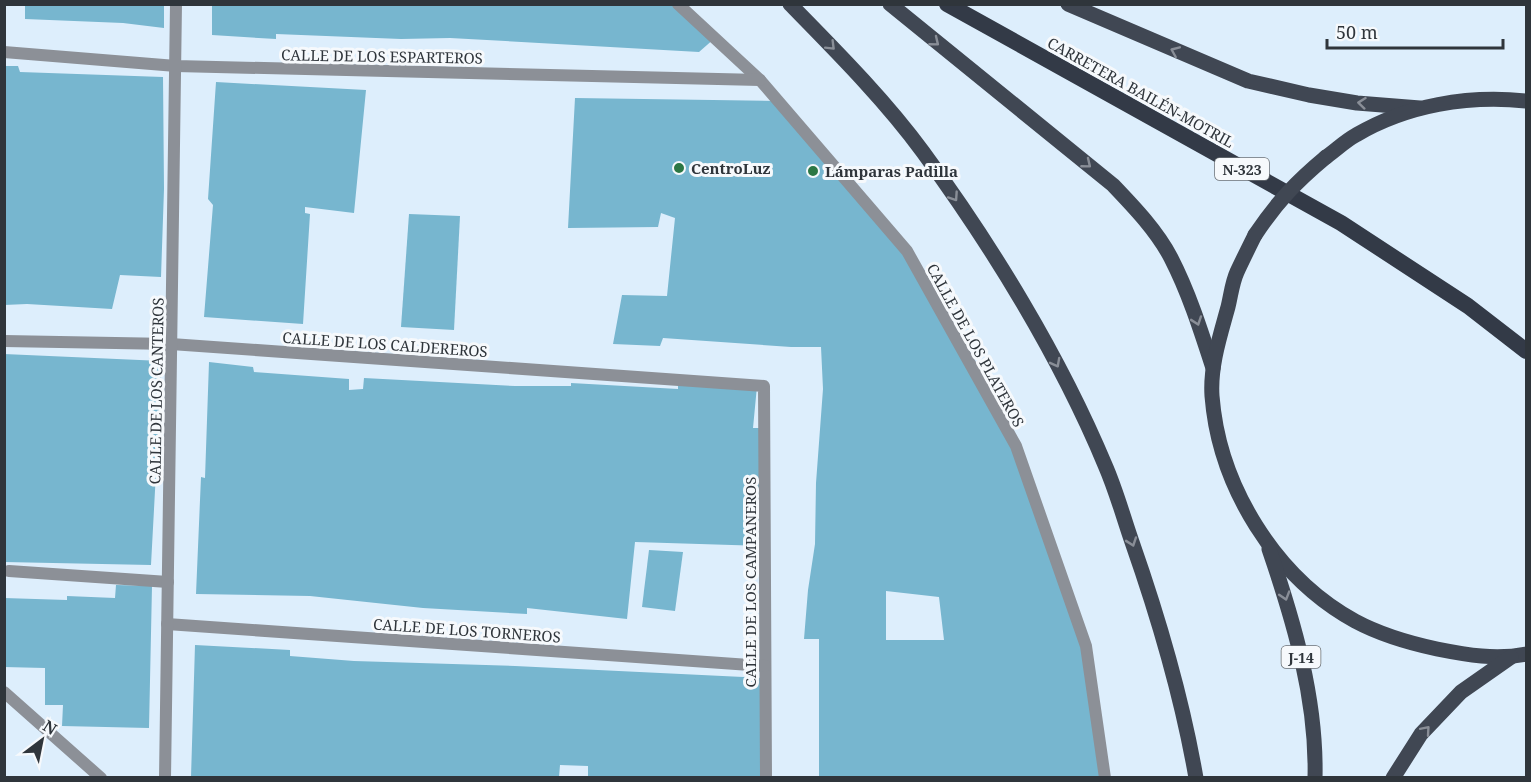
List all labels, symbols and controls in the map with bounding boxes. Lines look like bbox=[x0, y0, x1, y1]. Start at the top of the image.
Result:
scale bar bbox=[1327, 12, 1502, 50]
text: 50 m bbox=[1336, 20, 1378, 44]
street label: CARRETERA BAILÉN-MOTRIL bbox=[1044, 32, 1238, 152]
one-way arrow bbox=[929, 34, 940, 45]
one-way arrow bbox=[824, 39, 835, 49]
street label: CALLE DE LOS ESPARTEROS bbox=[281, 44, 483, 68]
one-way arrow bbox=[1170, 46, 1181, 58]
one-way arrow bbox=[1357, 97, 1366, 110]
one-way arrow bbox=[1080, 157, 1091, 168]
place label: CentroLuz bbox=[691, 158, 771, 178]
road number: N-323 bbox=[1215, 158, 1269, 180]
marker: CentroLuz bbox=[672, 161, 686, 175]
place label: Lámparas Padilla bbox=[825, 161, 958, 181]
marker: Lámparas Padilla bbox=[806, 164, 820, 178]
one-way arrow bbox=[947, 190, 958, 201]
street label: CALLE DE LOS PLATEROS bbox=[923, 260, 1029, 430]
street label: CALLE DE LOS CANTEROS bbox=[144, 297, 168, 485]
one-way arrow bbox=[1190, 315, 1203, 326]
street label: CALLE DE LOS CALDEREROS bbox=[282, 327, 488, 361]
one-way arrow bbox=[1049, 356, 1060, 367]
street label: CALLE DE LOS CAMPANEROS bbox=[740, 477, 760, 687]
one-way arrow bbox=[1125, 536, 1137, 547]
one-way arrow bbox=[1278, 590, 1290, 601]
street label: CALLE DE LOS TORNEROS bbox=[373, 613, 561, 647]
road number: J-14 bbox=[1282, 646, 1320, 668]
north arrow bbox=[12, 710, 72, 770]
text: N bbox=[39, 715, 61, 740]
one-way arrow bbox=[1419, 726, 1430, 737]

